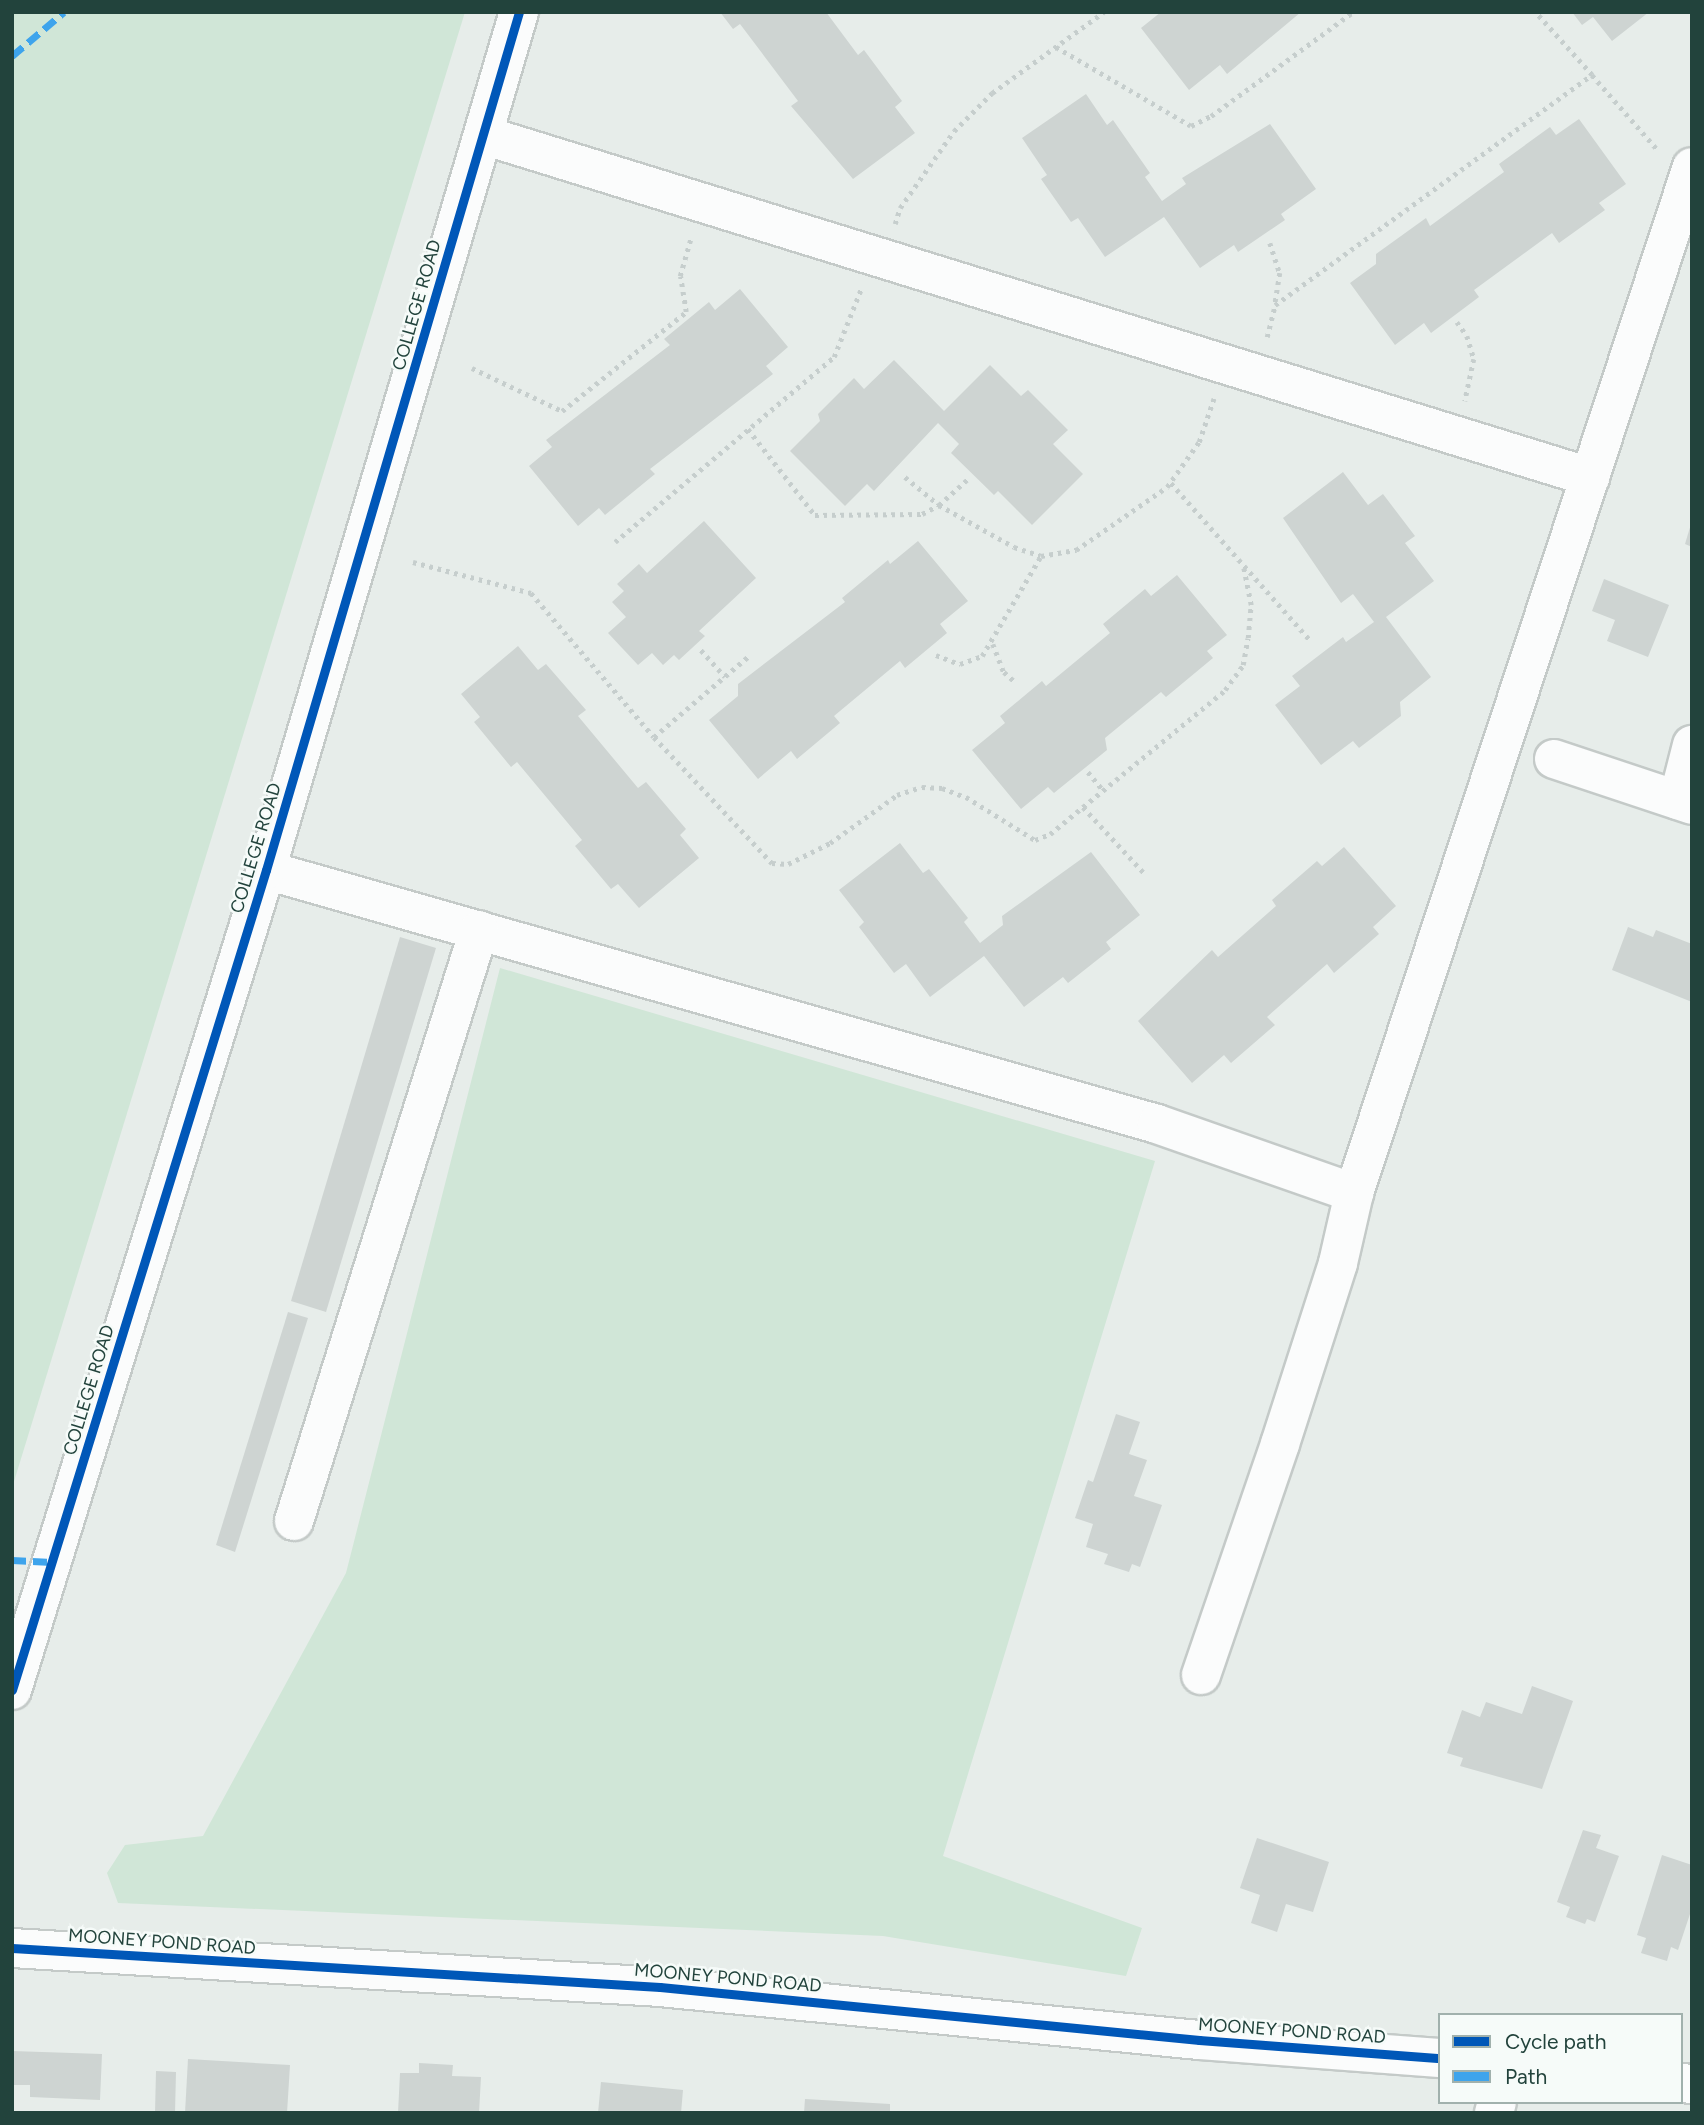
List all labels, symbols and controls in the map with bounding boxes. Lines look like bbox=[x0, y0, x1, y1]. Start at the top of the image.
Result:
street label: COLLEGE ROAD bbox=[388, 237, 446, 373]
street label: COLLEGE ROAD bbox=[226, 780, 286, 916]
street label: COLLEGE ROAD bbox=[59, 1322, 119, 1458]
street label: MOONEY POND ROAD bbox=[67, 1925, 257, 1959]
street label: MOONEY POND ROAD bbox=[633, 1959, 823, 1997]
legend bbox=[1438, 2013, 1683, 2104]
street label: MOONEY POND ROAD bbox=[1197, 2014, 1387, 2048]
text: Cycle path bbox=[1505, 2029, 1606, 2054]
text: Path bbox=[1505, 2064, 1547, 2089]

